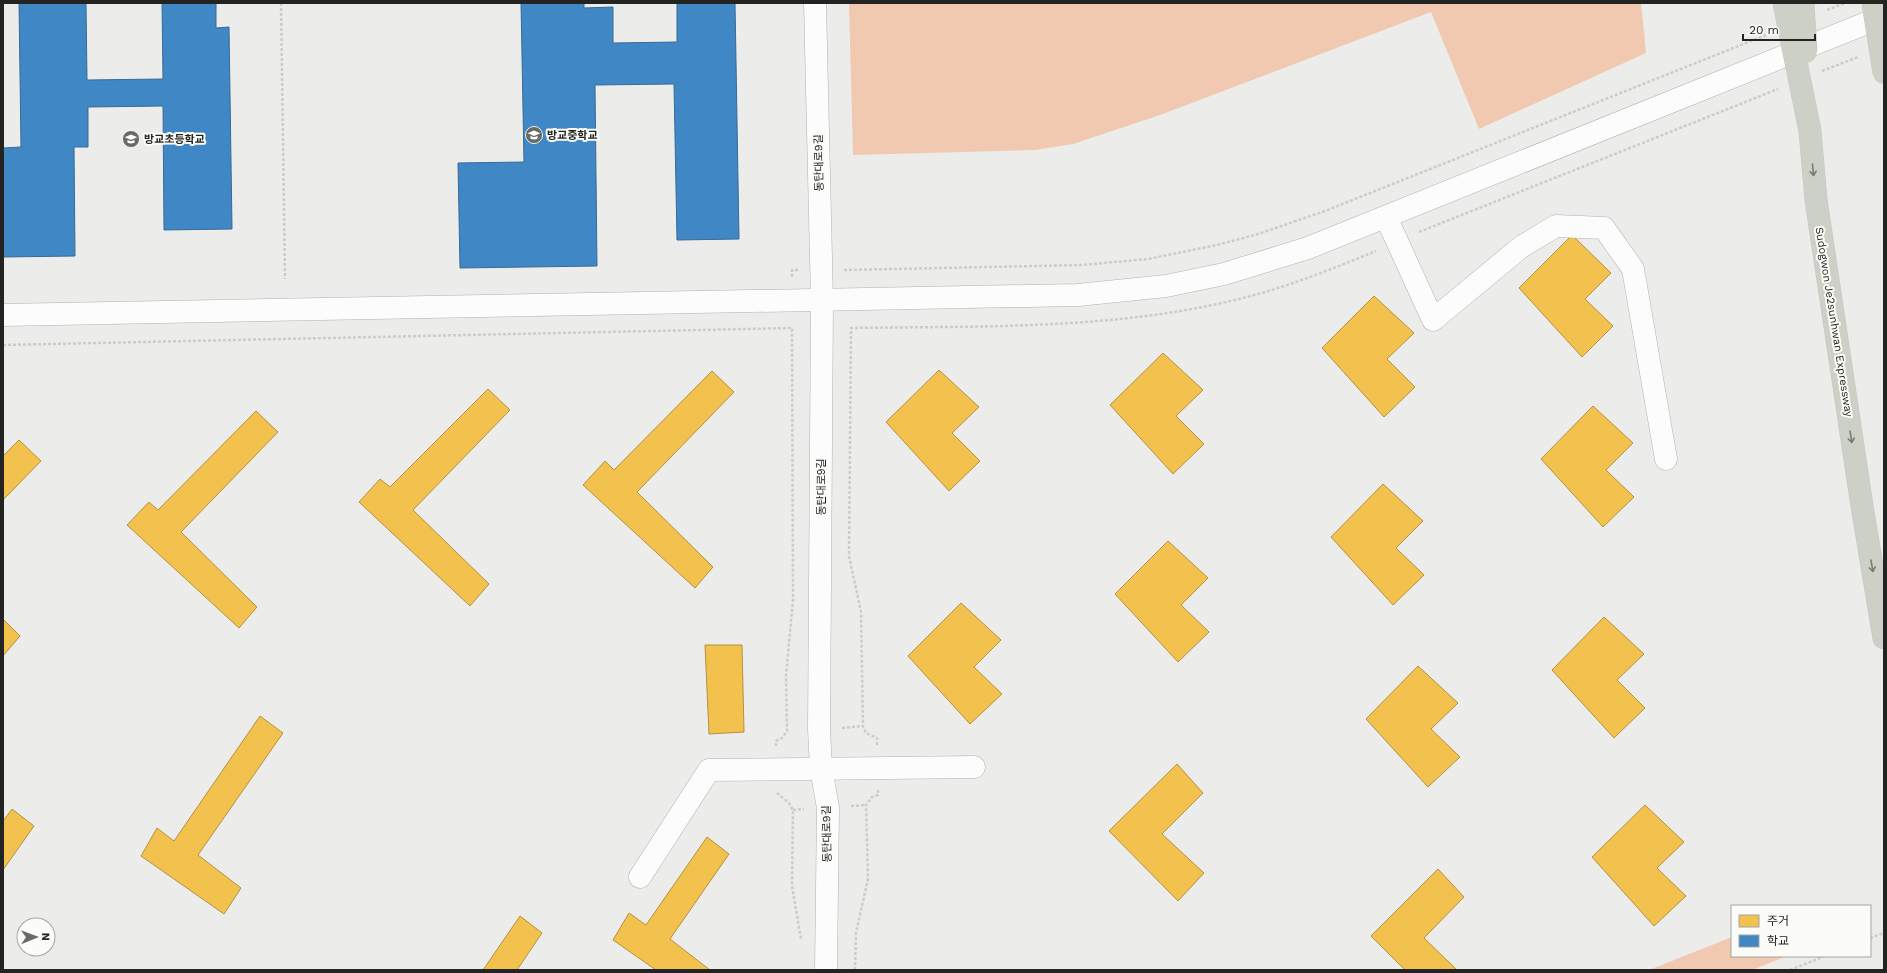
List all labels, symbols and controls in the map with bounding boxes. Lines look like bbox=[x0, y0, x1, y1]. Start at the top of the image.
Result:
scale bar bbox=[1743, 16, 1815, 42]
text: 20 m bbox=[1749, 23, 1779, 37]
school or university icon: 방교중학교 bbox=[524, 125, 544, 145]
school or university icon: 방교초등학교 bbox=[121, 129, 141, 149]
place label: 방교중학교 bbox=[547, 129, 598, 142]
place label: 방교초등학교 bbox=[144, 133, 205, 146]
street label: 동탄대로9길 bbox=[812, 134, 826, 192]
one-way arrow bbox=[1810, 163, 1817, 176]
street label: Sudogwon Je2sunhwan Expressway bbox=[1813, 226, 1856, 418]
one-way arrow bbox=[1847, 430, 1855, 443]
street label: 동탄대로9길 bbox=[815, 458, 828, 516]
one-way arrow bbox=[1868, 559, 1876, 572]
street label: 동탄대로9길 bbox=[820, 805, 834, 863]
legend bbox=[1731, 905, 1871, 957]
text: 주거 bbox=[1767, 914, 1789, 928]
north arrow bbox=[16, 917, 56, 957]
text: N bbox=[39, 933, 52, 941]
text: 학교 bbox=[1767, 934, 1789, 948]

